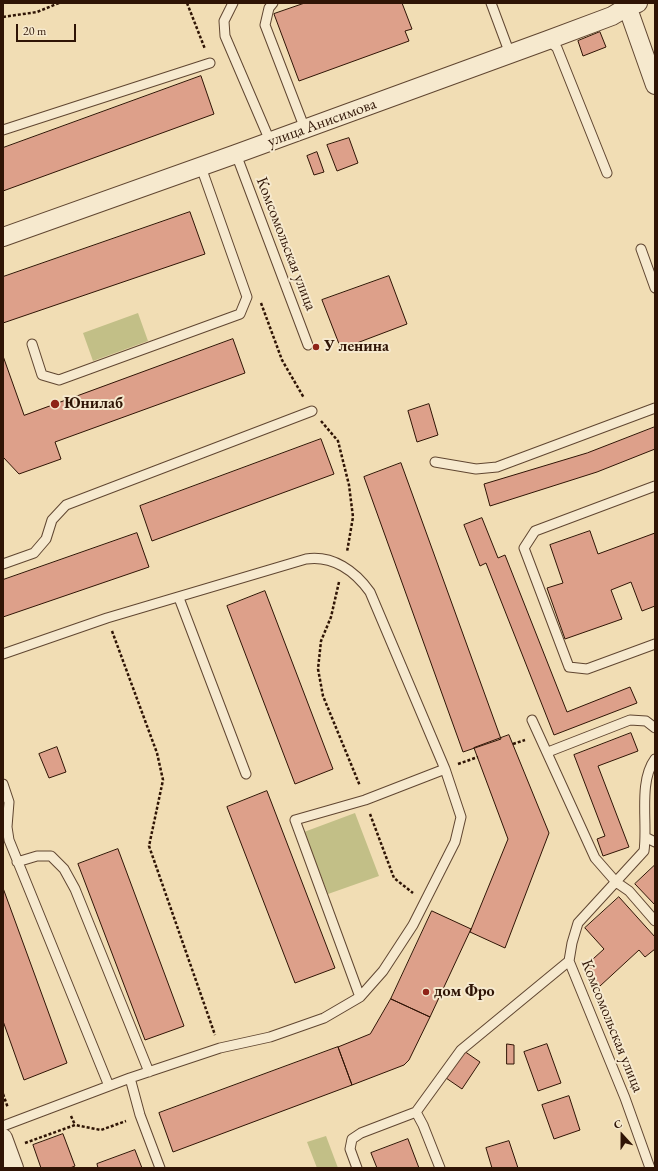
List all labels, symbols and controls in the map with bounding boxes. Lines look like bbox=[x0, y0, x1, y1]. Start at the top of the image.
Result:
scale bar bbox=[18, 16, 78, 42]
text: 20 m bbox=[23, 23, 46, 39]
street label: улица Анисимова bbox=[265, 94, 379, 152]
street label: Комсомольская улица bbox=[252, 175, 320, 313]
place label: У ленина bbox=[324, 337, 389, 357]
marker: У ленина bbox=[311, 342, 321, 352]
place label: Юнилаб bbox=[64, 394, 123, 414]
marker: Юнилаб bbox=[49, 398, 61, 410]
street label: Комсомольская улица bbox=[577, 957, 647, 1095]
place label: дом Фро bbox=[434, 982, 495, 1002]
marker: дом Фро bbox=[421, 987, 431, 997]
north arrow bbox=[602, 1115, 642, 1155]
text: С bbox=[612, 1116, 624, 1132]

